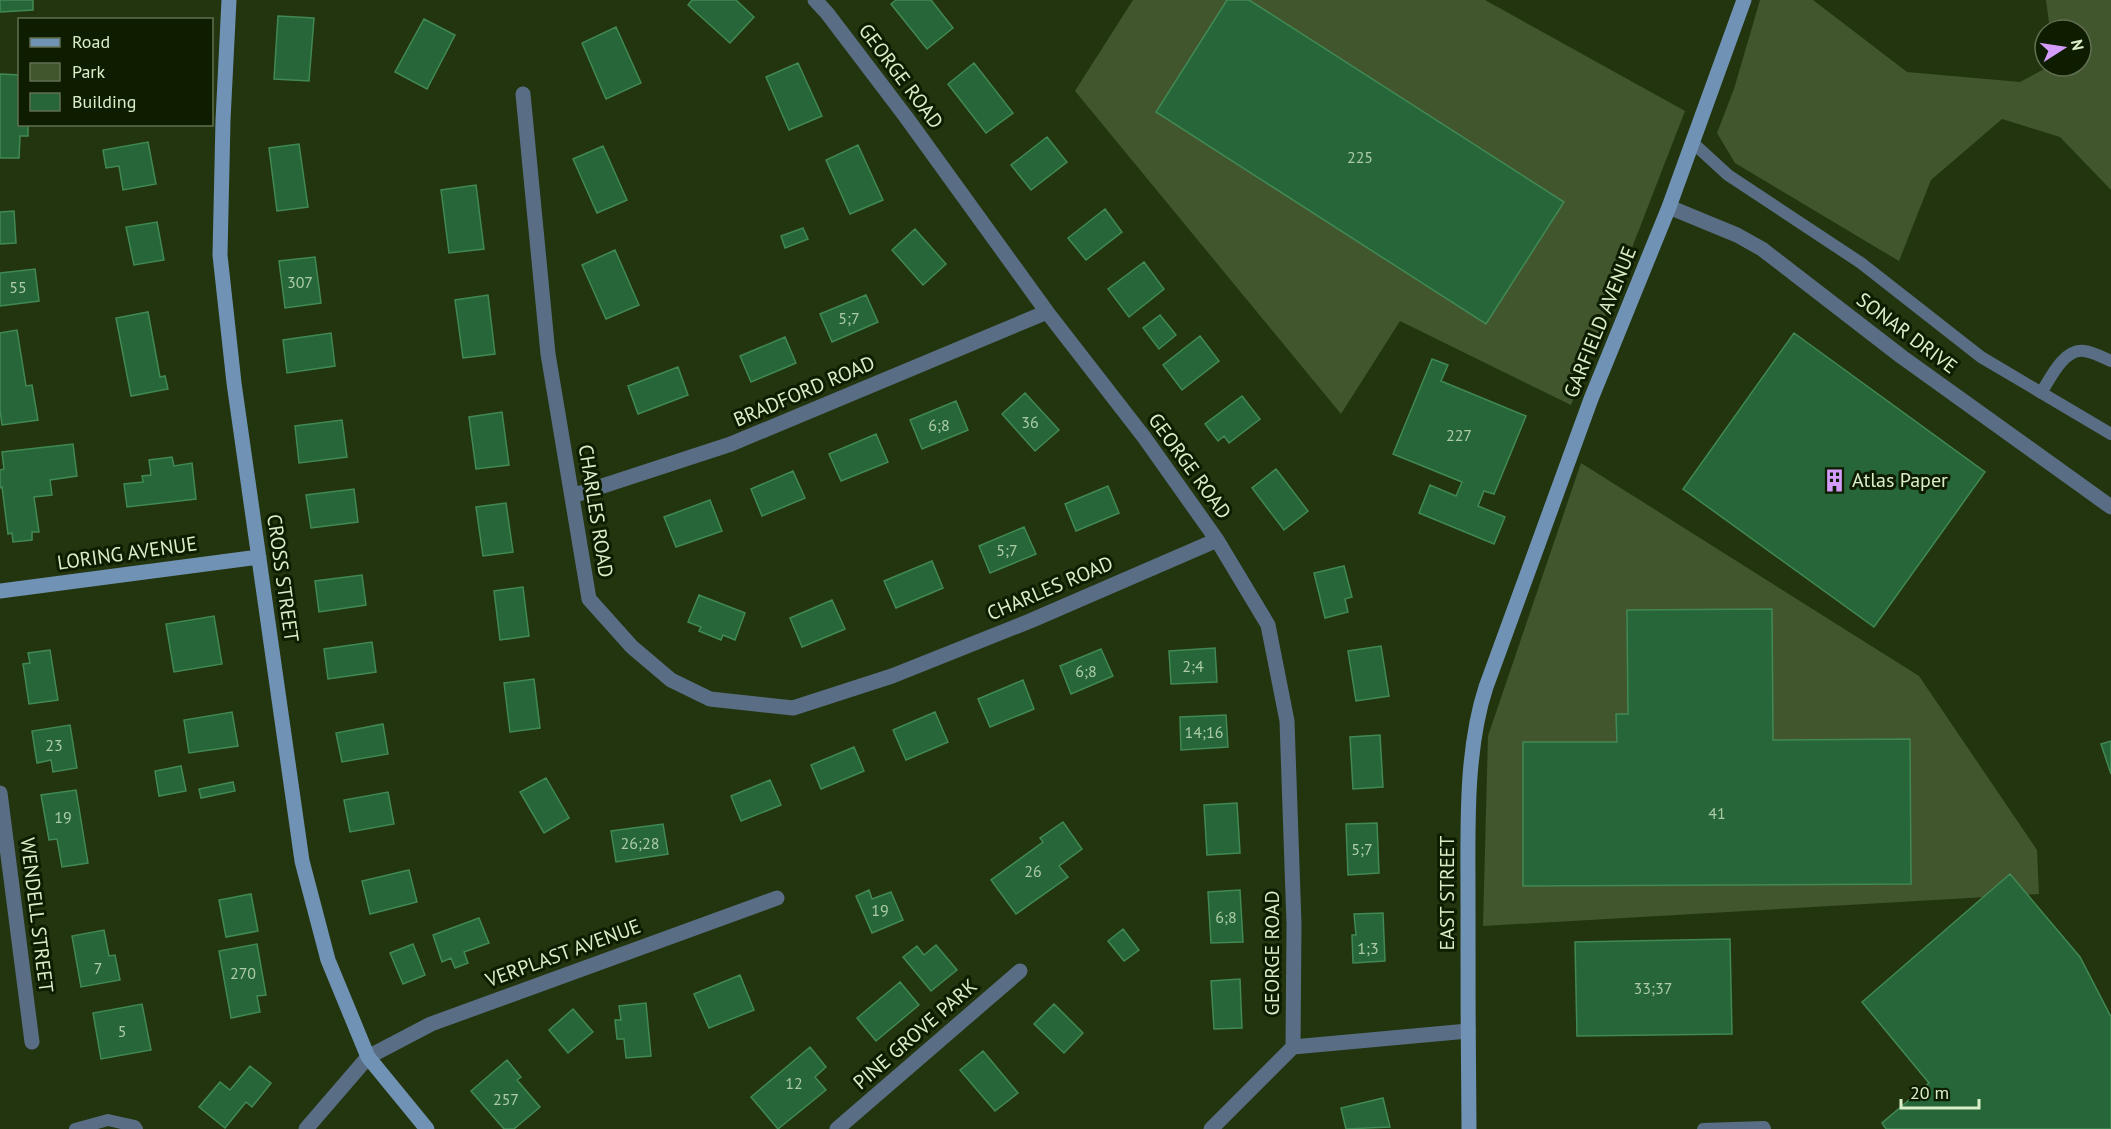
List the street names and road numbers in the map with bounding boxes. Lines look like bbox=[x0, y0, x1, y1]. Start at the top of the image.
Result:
street label: GEORGE ROAD bbox=[853, 18, 949, 134]
street label: GARFIELD AVENUE bbox=[1558, 243, 1642, 401]
street label: SONAR DRIVE bbox=[1851, 287, 1963, 379]
street label: BRADFORD ROAD bbox=[729, 349, 879, 433]
street label: GEORGE ROAD bbox=[1143, 408, 1237, 524]
street label: CHARLES ROAD bbox=[573, 443, 619, 579]
street label: CROSS STREET bbox=[261, 512, 305, 644]
street label: LORING AVENUE bbox=[55, 530, 199, 576]
street label: CHARLES ROAD bbox=[983, 550, 1117, 626]
street label: WENDELL STREET bbox=[15, 836, 59, 994]
street label: EAST STREET bbox=[1434, 836, 1460, 950]
street label: GEORGE ROAD bbox=[1259, 891, 1285, 1015]
street label: VERPLAST AVENUE bbox=[481, 913, 644, 993]
street label: PINE GROVE PARK bbox=[848, 973, 982, 1095]

